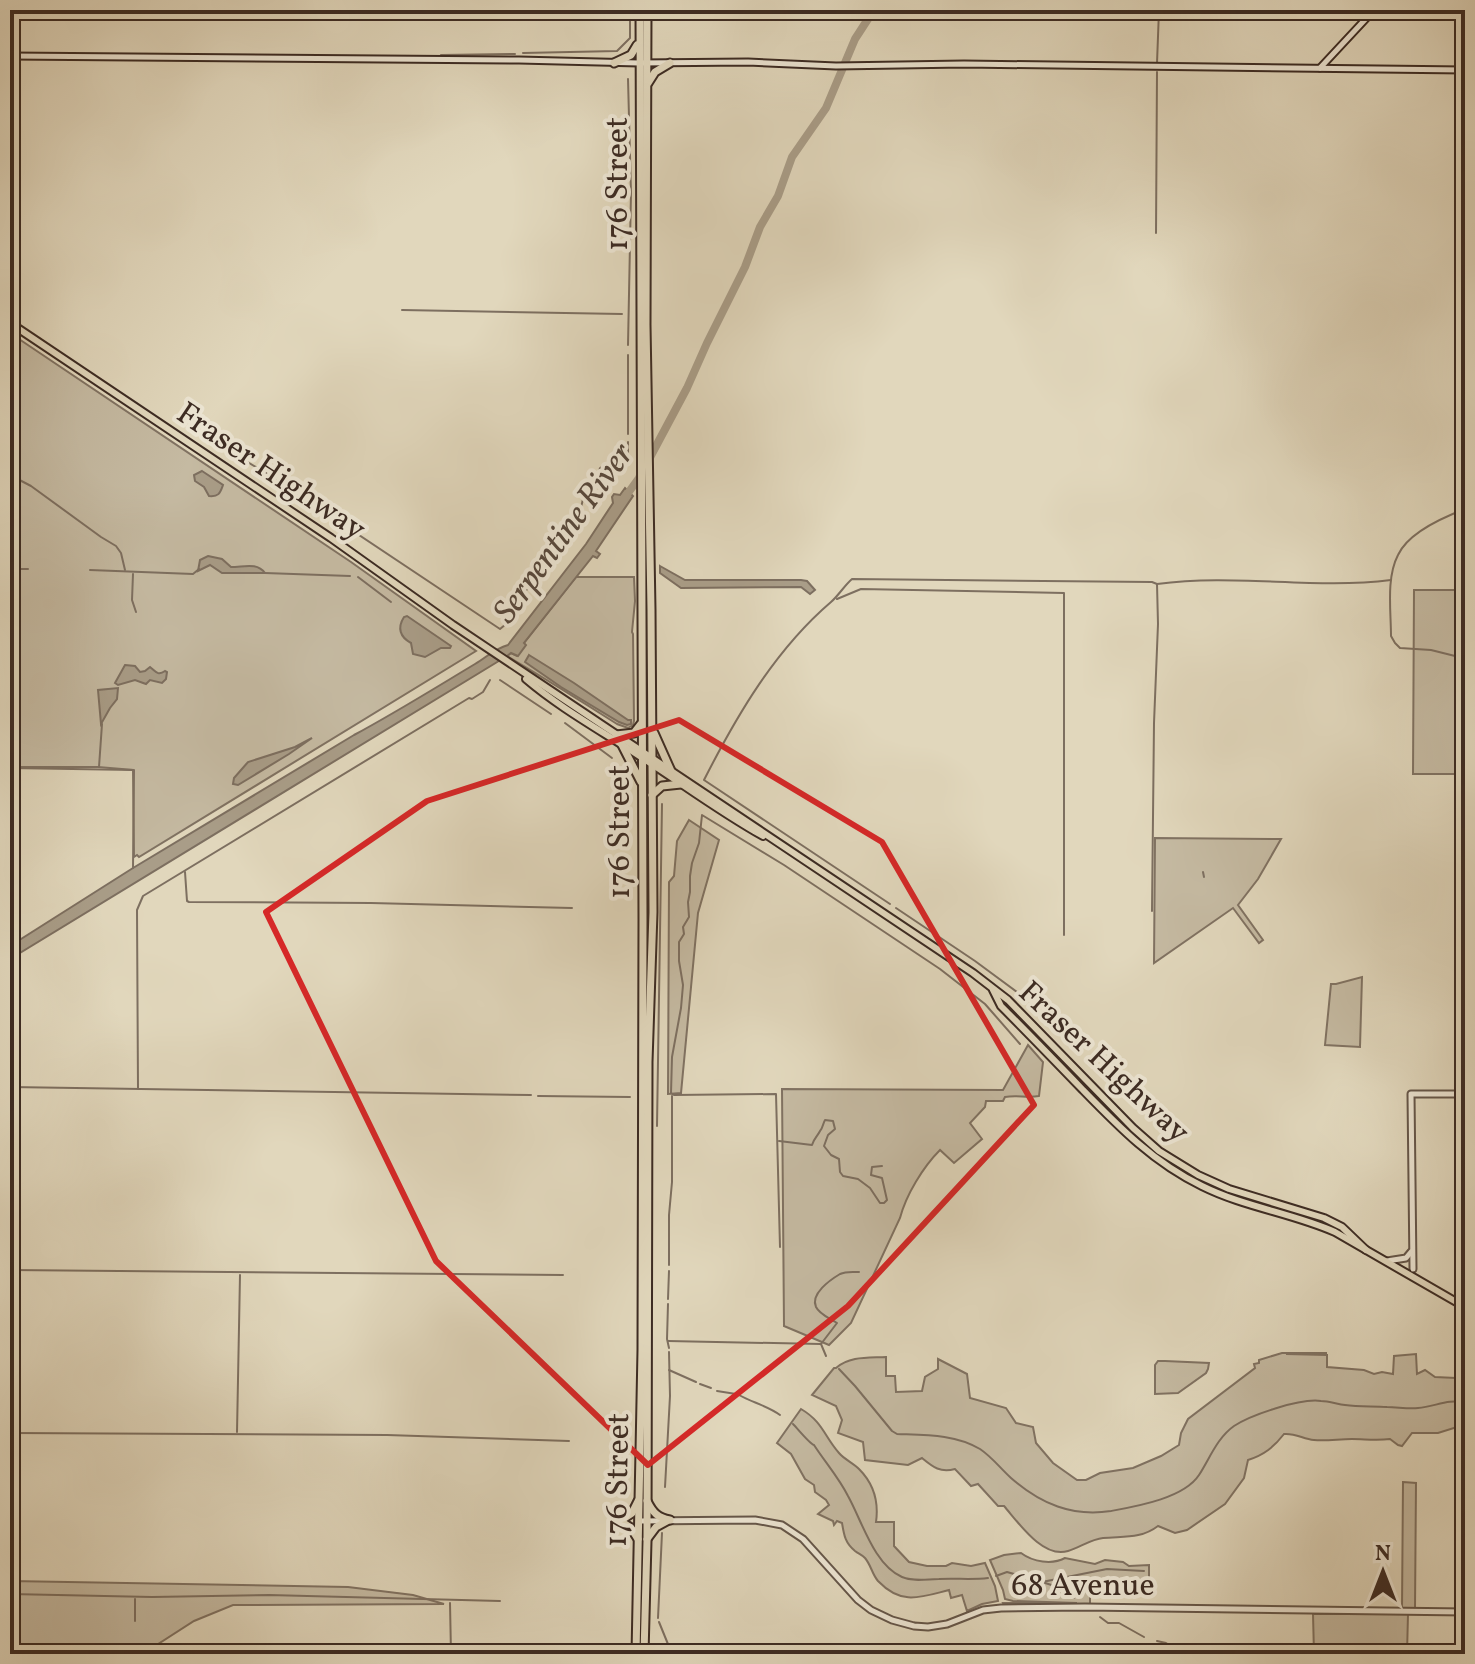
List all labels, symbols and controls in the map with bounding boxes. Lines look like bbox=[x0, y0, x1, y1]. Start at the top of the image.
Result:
street label: 176 Street bbox=[597, 117, 641, 251]
street label: Fraser Highway bbox=[167, 393, 374, 552]
water label: Serpentine River bbox=[483, 434, 646, 634]
street label: 176 Street bbox=[599, 765, 643, 899]
street label: Fraser Highway bbox=[1008, 972, 1198, 1154]
street label: 176 Street bbox=[596, 1412, 642, 1548]
north arrow bbox=[1343, 1532, 1423, 1612]
text: N bbox=[1375, 1539, 1391, 1570]
street label: 68 Avenue bbox=[1011, 1565, 1155, 1609]

